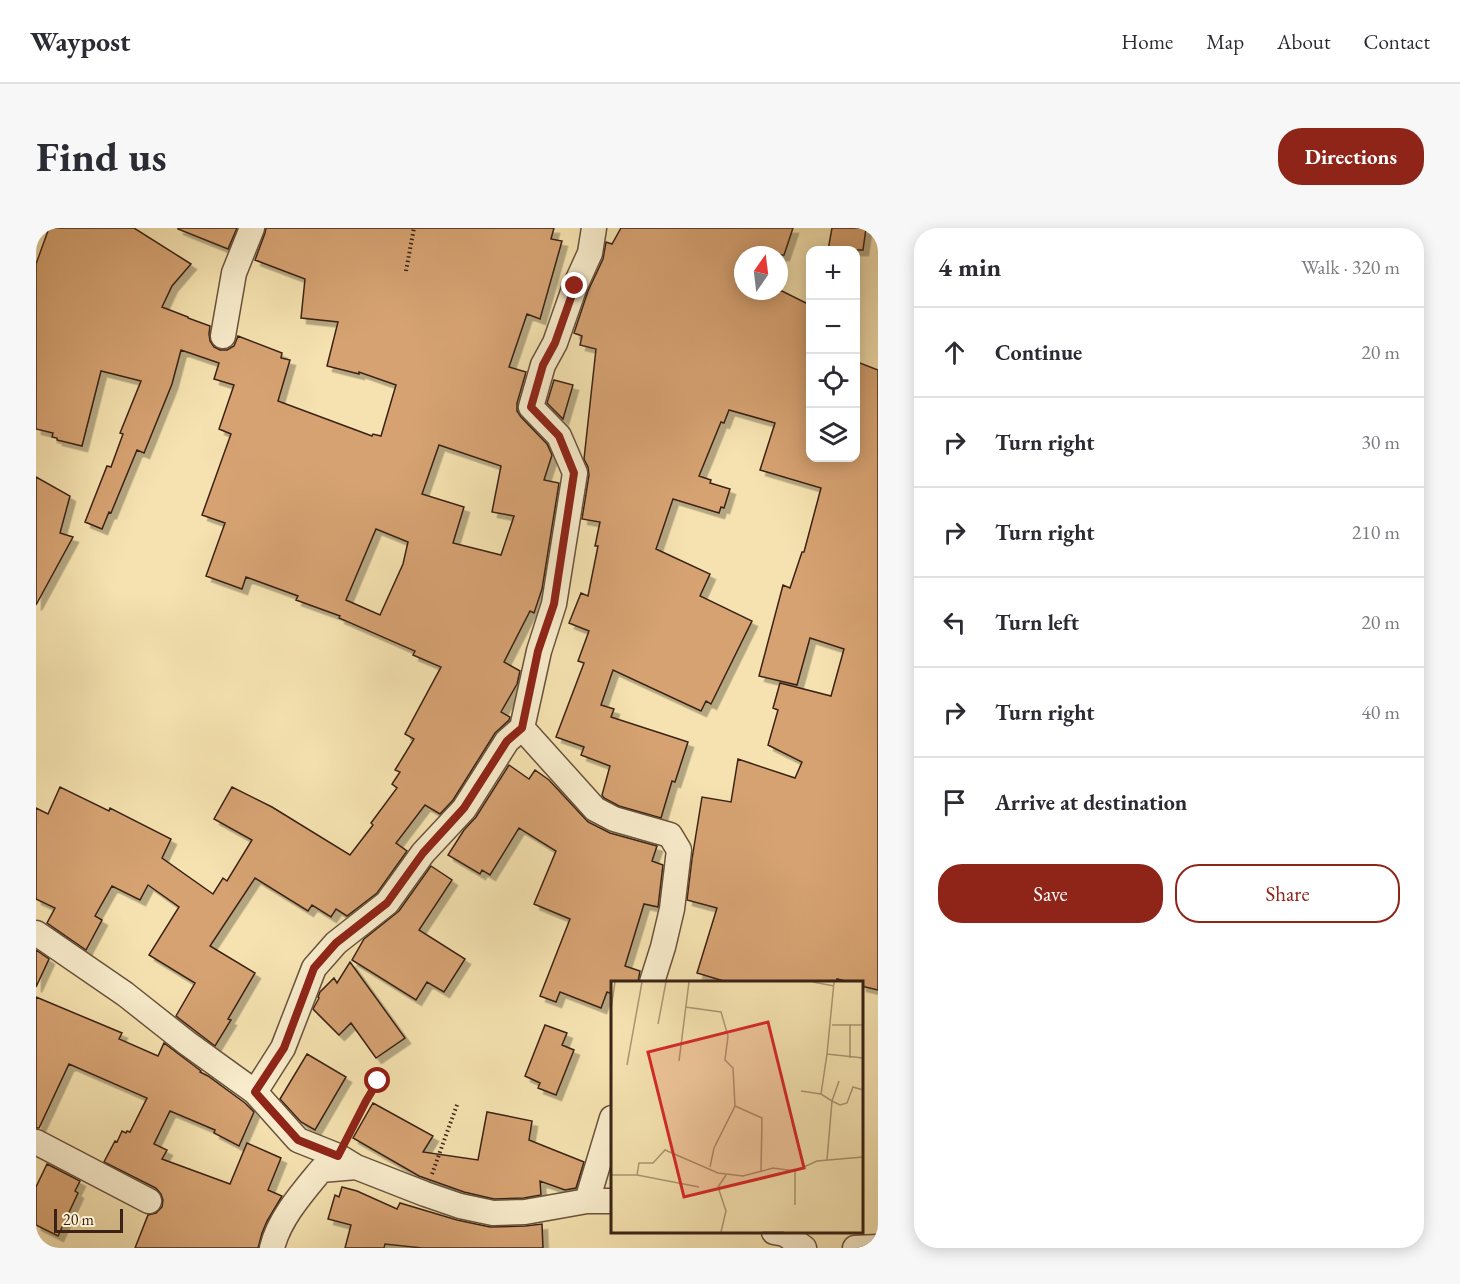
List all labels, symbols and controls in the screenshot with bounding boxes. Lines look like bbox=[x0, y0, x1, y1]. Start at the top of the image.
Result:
text: Waypost bbox=[30, 23, 131, 59]
text: Home bbox=[1121, 28, 1173, 55]
text: Map bbox=[1206, 28, 1244, 55]
text: About bbox=[1277, 28, 1330, 55]
text: Contact bbox=[1363, 28, 1430, 55]
button: Directions bbox=[1278, 128, 1424, 185]
text: Find us bbox=[36, 129, 167, 184]
north arrow bbox=[734, 246, 788, 300]
map controls bbox=[806, 246, 860, 462]
button: + bbox=[806, 246, 860, 300]
text: 4 min bbox=[938, 250, 1001, 284]
text: Walk · 320 m bbox=[1301, 254, 1400, 280]
route end bbox=[561, 272, 587, 298]
button: − bbox=[806, 300, 860, 354]
icon: ahead bbox=[938, 336, 971, 369]
text: Continue bbox=[995, 338, 1082, 367]
text: 20 m bbox=[1361, 339, 1400, 365]
button: locate bbox=[806, 354, 860, 408]
button: layers bbox=[806, 408, 860, 462]
icon: right bbox=[938, 426, 971, 459]
text: Turn right bbox=[995, 428, 1094, 457]
text: 30 m bbox=[1361, 429, 1400, 455]
icon: right bbox=[938, 516, 971, 549]
text: Turn right bbox=[995, 518, 1094, 547]
text: 210 m bbox=[1352, 519, 1400, 545]
icon: left bbox=[938, 606, 971, 639]
text: Turn left bbox=[995, 608, 1079, 637]
text: 20 m bbox=[1361, 609, 1400, 635]
icon: right bbox=[938, 696, 971, 729]
text: Turn right bbox=[995, 698, 1094, 727]
text: 40 m bbox=[1361, 699, 1400, 725]
icon: arrive bbox=[938, 786, 971, 819]
text: Arrive at destination bbox=[995, 788, 1187, 817]
button: Save bbox=[938, 864, 1163, 923]
button: Share bbox=[1175, 864, 1400, 923]
inset map bbox=[611, 981, 863, 1233]
route start bbox=[364, 1067, 390, 1093]
scale bar bbox=[54, 1206, 123, 1234]
text: 20 m bbox=[63, 1209, 94, 1230]

